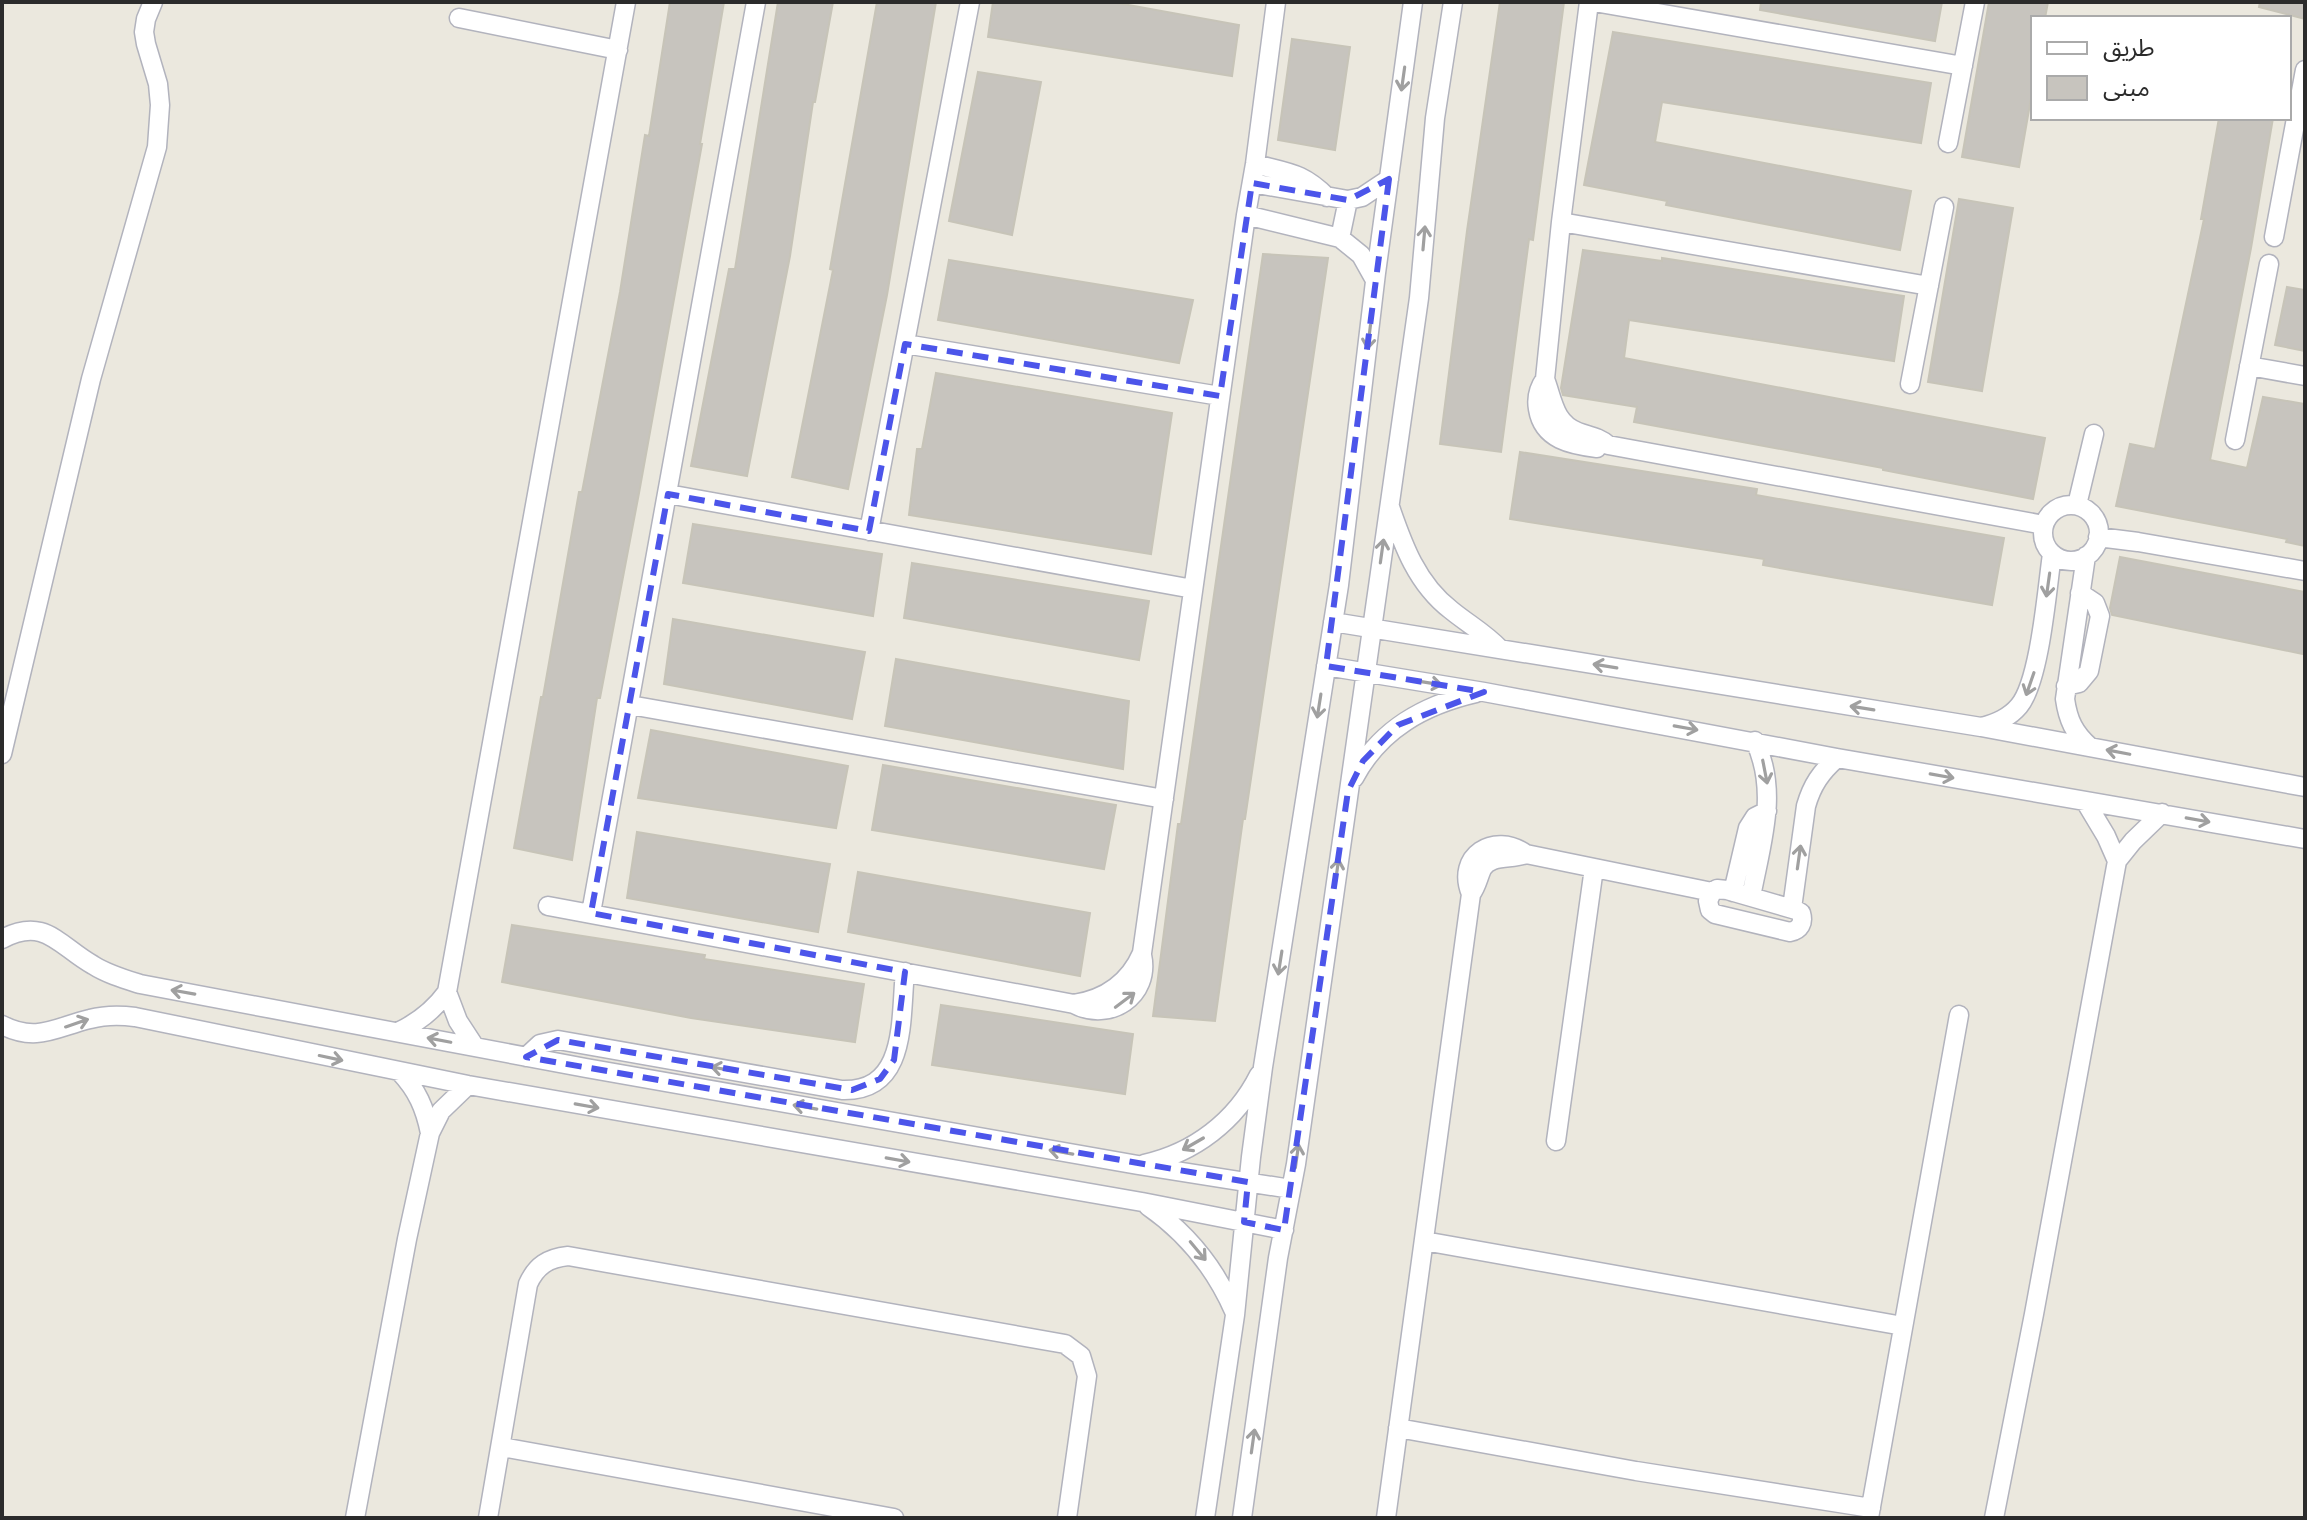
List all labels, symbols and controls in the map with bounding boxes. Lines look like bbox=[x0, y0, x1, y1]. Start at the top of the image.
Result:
legend bbox=[2031, 16, 2291, 120]
text: طريق bbox=[2103, 34, 2155, 63]
one-way arrow bbox=[1395, 66, 1410, 91]
text: مبنى bbox=[2103, 74, 2150, 102]
one-way arrow bbox=[1417, 225, 1432, 252]
one-way arrow bbox=[1361, 324, 1376, 349]
one-way arrow bbox=[1375, 539, 1390, 564]
one-way arrow bbox=[2040, 572, 2055, 597]
one-way arrow bbox=[1593, 658, 1619, 673]
one-way arrow bbox=[2021, 671, 2036, 696]
one-way arrow bbox=[1417, 676, 1443, 691]
one-way arrow bbox=[1311, 692, 1326, 718]
one-way arrow bbox=[1850, 700, 1875, 715]
one-way arrow bbox=[1673, 722, 1699, 737]
one-way arrow bbox=[2106, 744, 2132, 759]
one-way arrow bbox=[1758, 758, 1773, 784]
one-way arrow bbox=[1929, 769, 1954, 784]
one-way arrow bbox=[2185, 813, 2211, 828]
one-way arrow bbox=[1792, 845, 1807, 870]
one-way arrow bbox=[1330, 859, 1345, 884]
one-way arrow bbox=[1271, 949, 1286, 975]
one-way arrow bbox=[171, 984, 196, 999]
one-way arrow bbox=[1114, 992, 1135, 1009]
one-way arrow bbox=[64, 1015, 89, 1030]
one-way arrow bbox=[427, 1031, 452, 1046]
one-way arrow bbox=[318, 1051, 344, 1066]
one-way arrow bbox=[711, 1061, 736, 1076]
one-way arrow bbox=[792, 1098, 818, 1113]
one-way arrow bbox=[574, 1099, 599, 1114]
one-way arrow bbox=[1182, 1136, 1205, 1152]
one-way arrow bbox=[1049, 1143, 1074, 1158]
one-way arrow bbox=[1290, 1144, 1305, 1169]
one-way arrow bbox=[885, 1153, 910, 1168]
one-way arrow bbox=[1189, 1240, 1206, 1261]
one-way arrow bbox=[1246, 1429, 1261, 1454]

